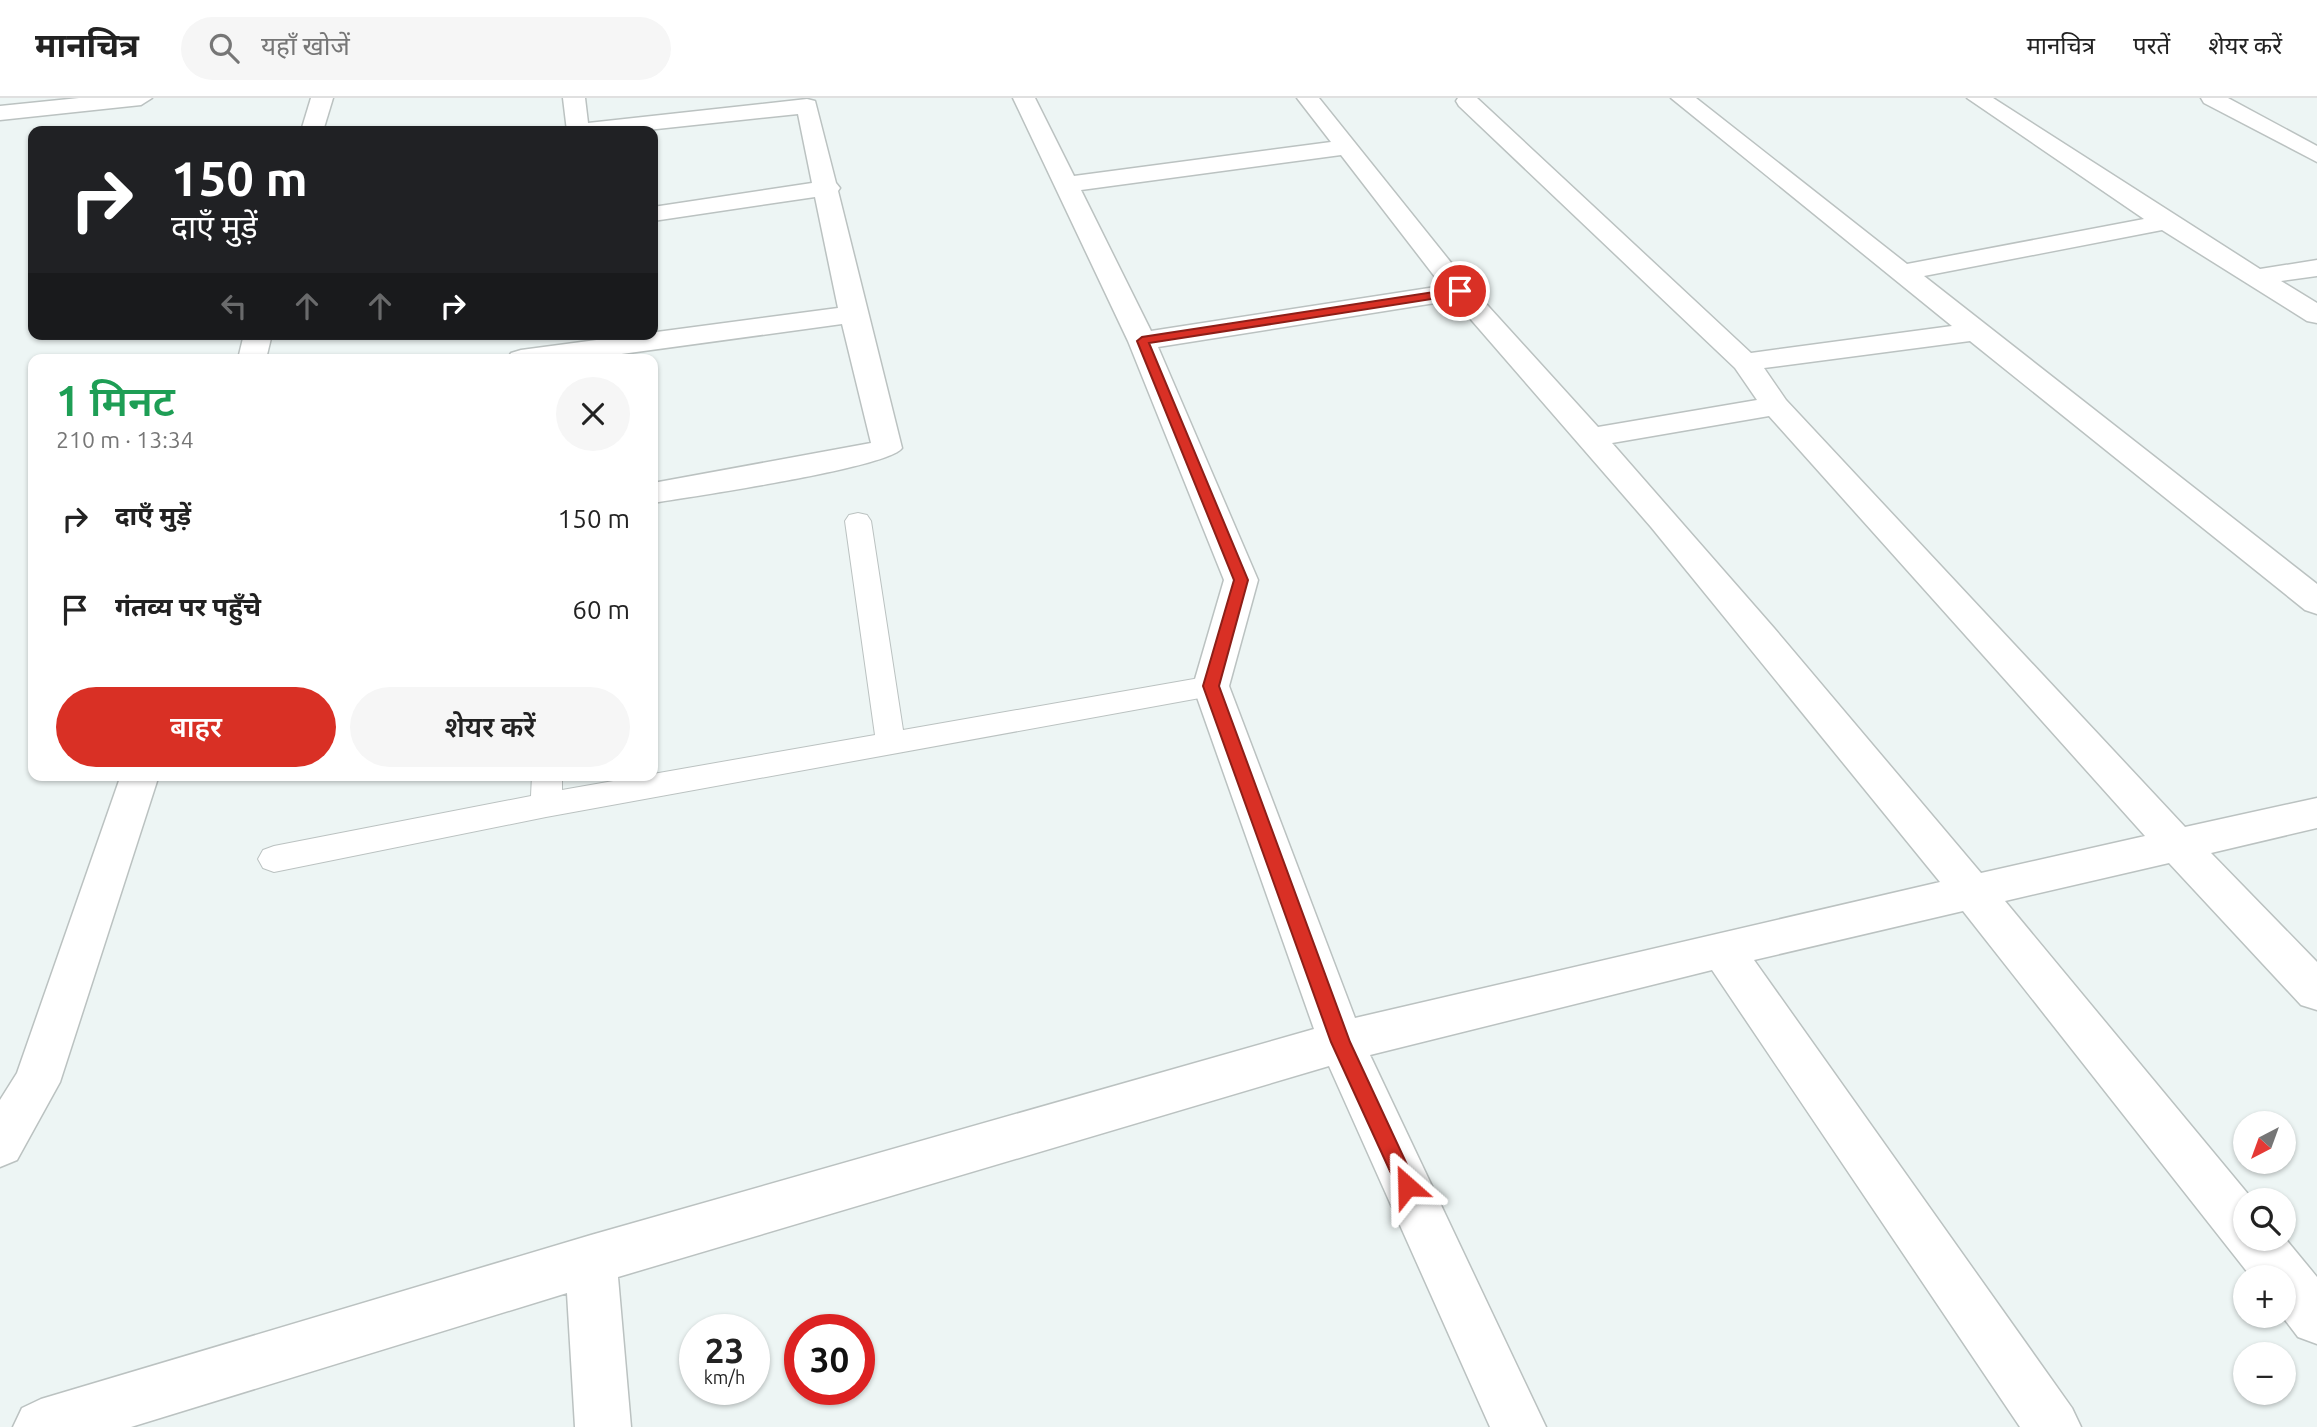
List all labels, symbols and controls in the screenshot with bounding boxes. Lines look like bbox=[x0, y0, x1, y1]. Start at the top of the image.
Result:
search box bbox=[181, 17, 671, 80]
text: मानचित्र bbox=[35, 26, 139, 63]
icon: search bbox=[205, 29, 243, 67]
text: यहाँ खोजें bbox=[261, 31, 350, 60]
text: मानचित्र bbox=[2026, 32, 2095, 59]
text: परतें bbox=[2133, 32, 2170, 59]
text: शेयर करें bbox=[2208, 32, 2282, 59]
text: 150 m bbox=[171, 150, 308, 205]
icon: right bbox=[56, 154, 147, 245]
text: दाएँ मुड़ें bbox=[171, 208, 258, 244]
pin bbox=[1430, 261, 1490, 321]
icon: arrive bbox=[1441, 272, 1479, 310]
icon: left bbox=[215, 287, 253, 325]
icon: ahead bbox=[288, 287, 326, 325]
icon: ahead bbox=[361, 287, 399, 325]
icon: right bbox=[434, 287, 472, 325]
text: 1 मिनट bbox=[56, 377, 175, 424]
button: close bbox=[556, 377, 630, 451]
text: 210 m · 13:34 bbox=[56, 427, 194, 452]
icon: right bbox=[56, 500, 94, 538]
text: दाएँ मुड़ें bbox=[115, 501, 191, 530]
text: 150 m bbox=[558, 504, 630, 533]
icon: arrive bbox=[56, 591, 94, 629]
text: गंतव्य पर पहुँचे bbox=[115, 592, 261, 621]
text: 60 m bbox=[572, 595, 630, 624]
button: बाहर bbox=[56, 687, 336, 767]
button: शेयर करें bbox=[350, 687, 630, 767]
north arrow bbox=[2233, 1111, 2296, 1174]
map controls bbox=[2233, 1111, 2296, 1405]
position arrow bbox=[1370, 1149, 1444, 1223]
button: search bbox=[2233, 1188, 2296, 1251]
button: + bbox=[2233, 1265, 2296, 1328]
speed limit sign: 30 bbox=[784, 1314, 875, 1405]
text: 23 bbox=[705, 1330, 744, 1370]
button: − bbox=[2233, 1342, 2296, 1405]
text: km/h bbox=[704, 1367, 745, 1387]

